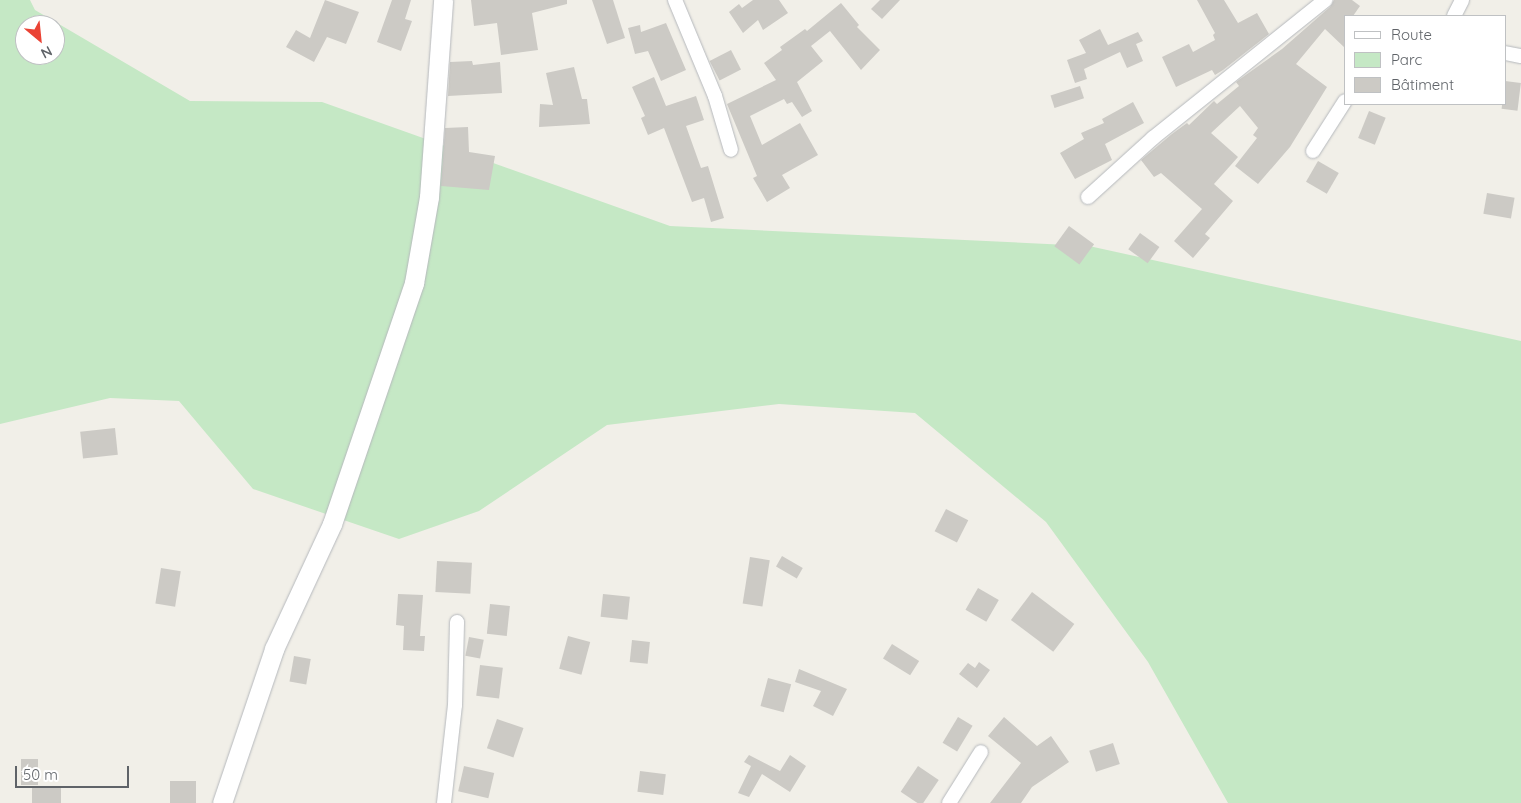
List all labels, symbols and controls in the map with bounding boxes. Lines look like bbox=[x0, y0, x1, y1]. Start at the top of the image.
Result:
north arrow bbox=[15, 15, 65, 65]
legend bbox=[1344, 15, 1506, 105]
text: Route bbox=[1391, 25, 1432, 44]
text: N bbox=[38, 42, 55, 63]
text: Parc bbox=[1391, 50, 1422, 69]
text: Bâtiment bbox=[1391, 75, 1454, 94]
scale bar bbox=[18, 756, 131, 788]
text: 50 m bbox=[23, 765, 58, 784]

